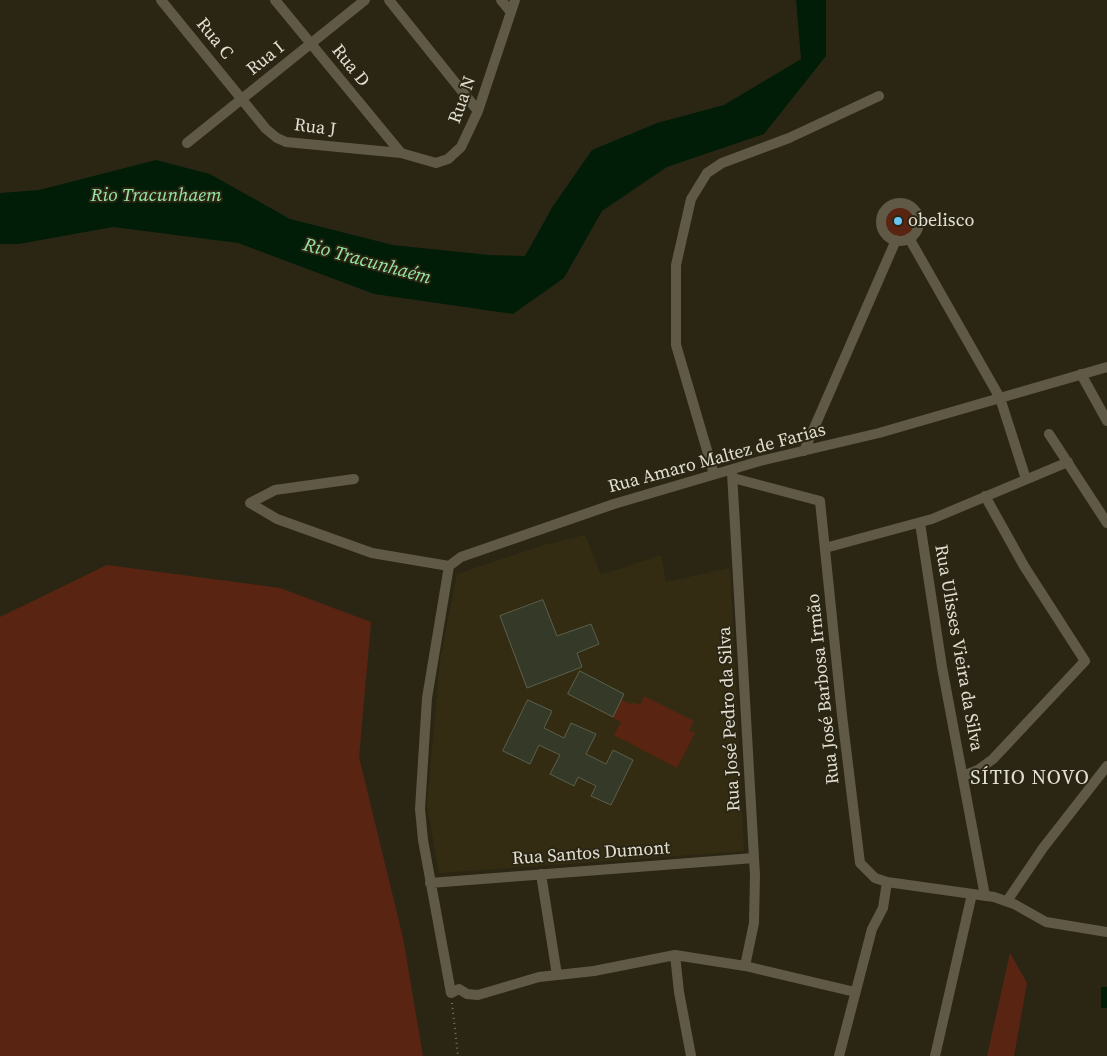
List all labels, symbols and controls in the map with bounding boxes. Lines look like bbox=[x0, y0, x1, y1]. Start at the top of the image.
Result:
street label: Rua C bbox=[191, 14, 237, 64]
street label: Rua I bbox=[243, 37, 289, 81]
street label: Rua D bbox=[326, 40, 374, 92]
street label: Rua N bbox=[445, 73, 481, 127]
street label: Rua J bbox=[293, 115, 337, 141]
water label: Rio Tracunhaem bbox=[90, 185, 222, 207]
place label: obelisco bbox=[908, 210, 974, 232]
marker: obelisco bbox=[892, 215, 904, 227]
water label: Rio Tracunhaém bbox=[301, 234, 433, 290]
street label: Rua Amaro Maltez de Farias bbox=[606, 420, 828, 498]
street label: Rua Ulisses Vieira da Silva bbox=[929, 543, 987, 753]
street label: Rua José Barbosa Irmão bbox=[803, 593, 845, 785]
street label: Rua José Pedro da Silva bbox=[714, 626, 746, 812]
district label: SÍTIO NOVO bbox=[969, 767, 1091, 791]
street label: Rua Santos Dumont bbox=[511, 838, 671, 870]

